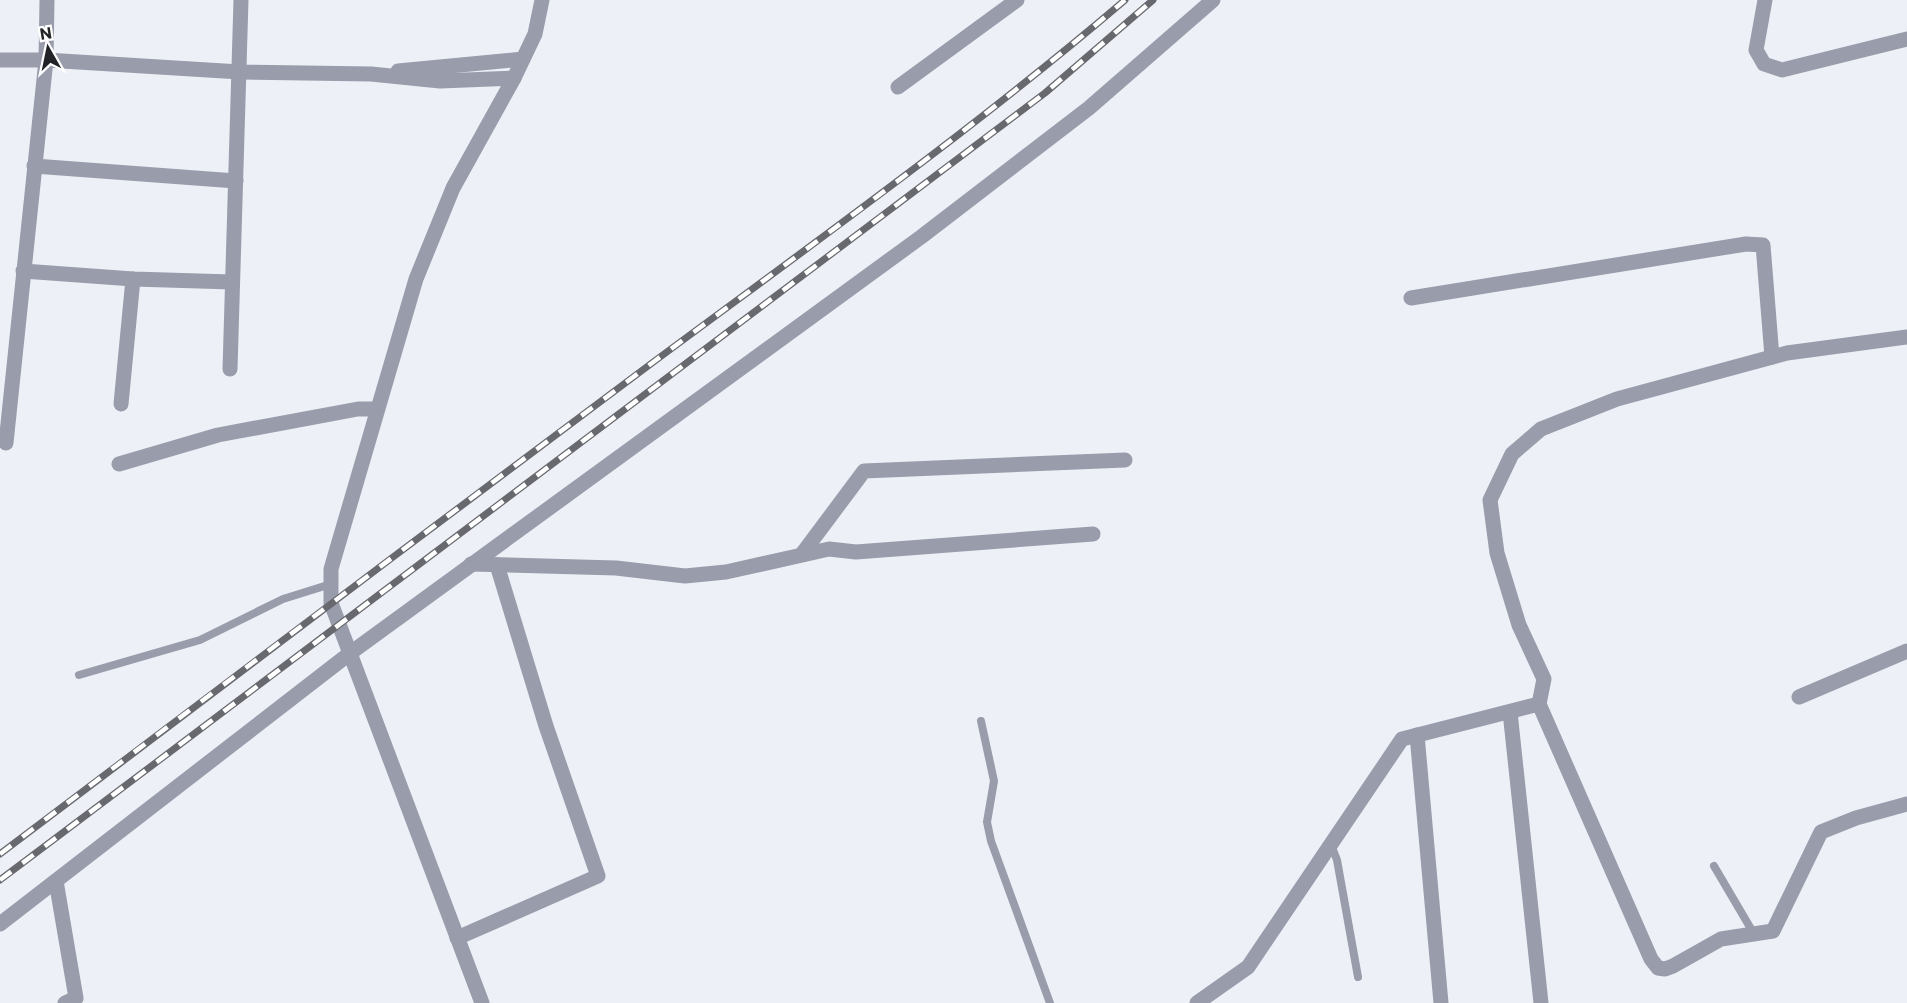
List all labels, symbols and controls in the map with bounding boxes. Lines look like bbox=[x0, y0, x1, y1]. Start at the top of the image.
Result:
north arrow bbox=[18, 18, 78, 78]
text: N bbox=[38, 22, 53, 43]

